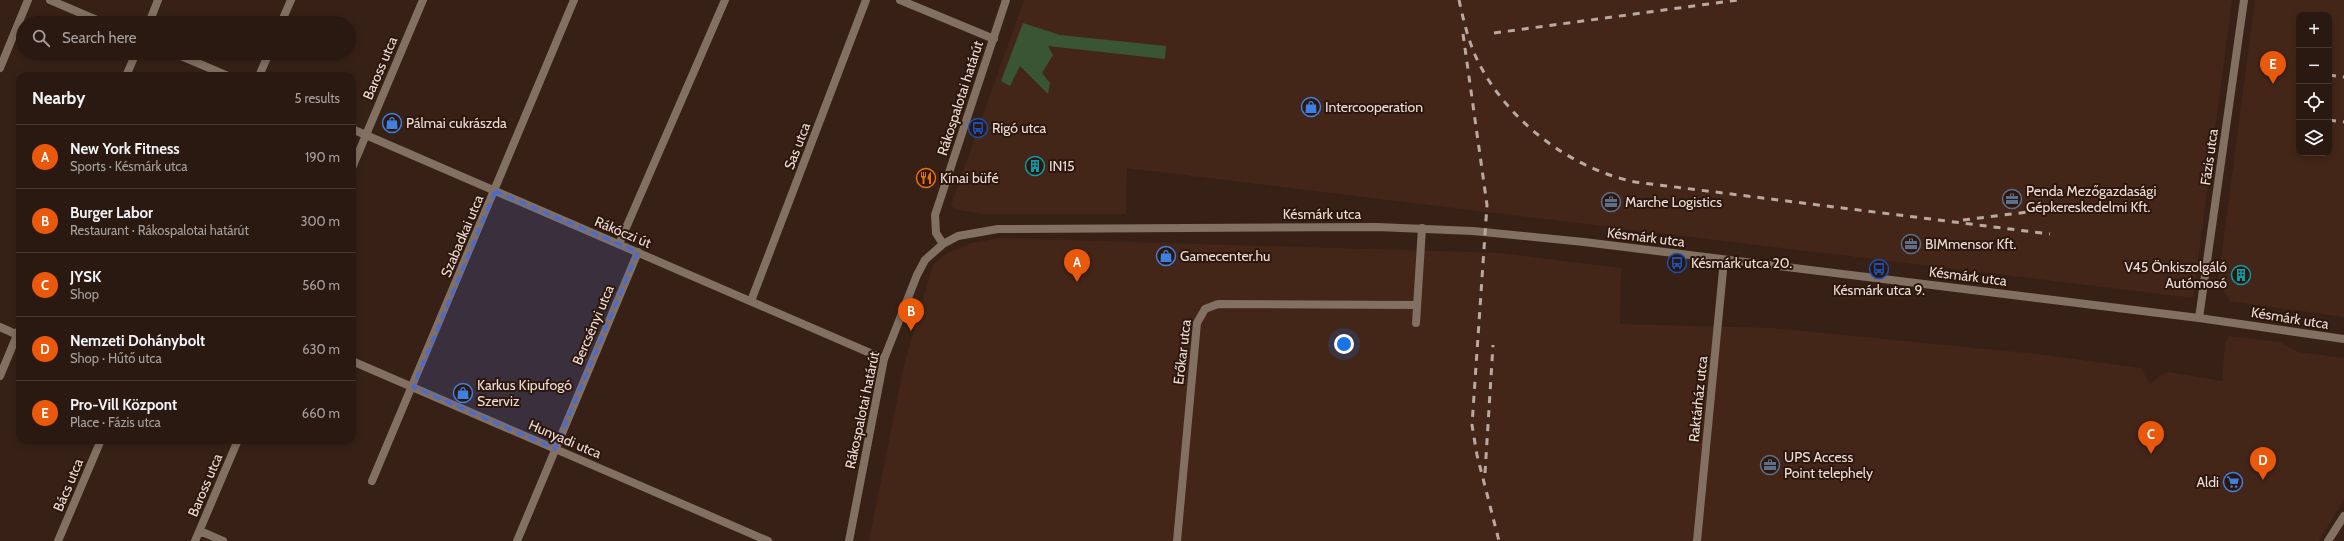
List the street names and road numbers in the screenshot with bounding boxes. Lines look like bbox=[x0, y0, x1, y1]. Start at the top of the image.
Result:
street label: Baross utca bbox=[359, 33, 401, 102]
street label: Rákospalotai határút bbox=[933, 38, 987, 158]
street label: Sas utca bbox=[780, 120, 814, 172]
street label: Fázis utca bbox=[2196, 127, 2222, 186]
street label: Szabadkai utca bbox=[437, 192, 488, 280]
street label: Késmárk utca bbox=[1283, 205, 1361, 223]
street label: Rákóczi út bbox=[592, 212, 654, 252]
street label: Késmárk utca bbox=[1606, 223, 1686, 251]
street label: Késmárk utca bbox=[1928, 262, 2008, 290]
street label: Bercsényi utca bbox=[568, 282, 618, 368]
street label: Késmárk utca bbox=[2250, 303, 2330, 333]
street label: Erőkar utca bbox=[1169, 318, 1195, 386]
street label: Rákospalotai határút bbox=[841, 349, 883, 470]
street label: Raktárház utca bbox=[1685, 355, 1711, 443]
street label: Hunyadi utca bbox=[526, 416, 604, 463]
street label: Baross utca bbox=[184, 450, 226, 519]
street label: Bács utca bbox=[49, 456, 87, 514]

